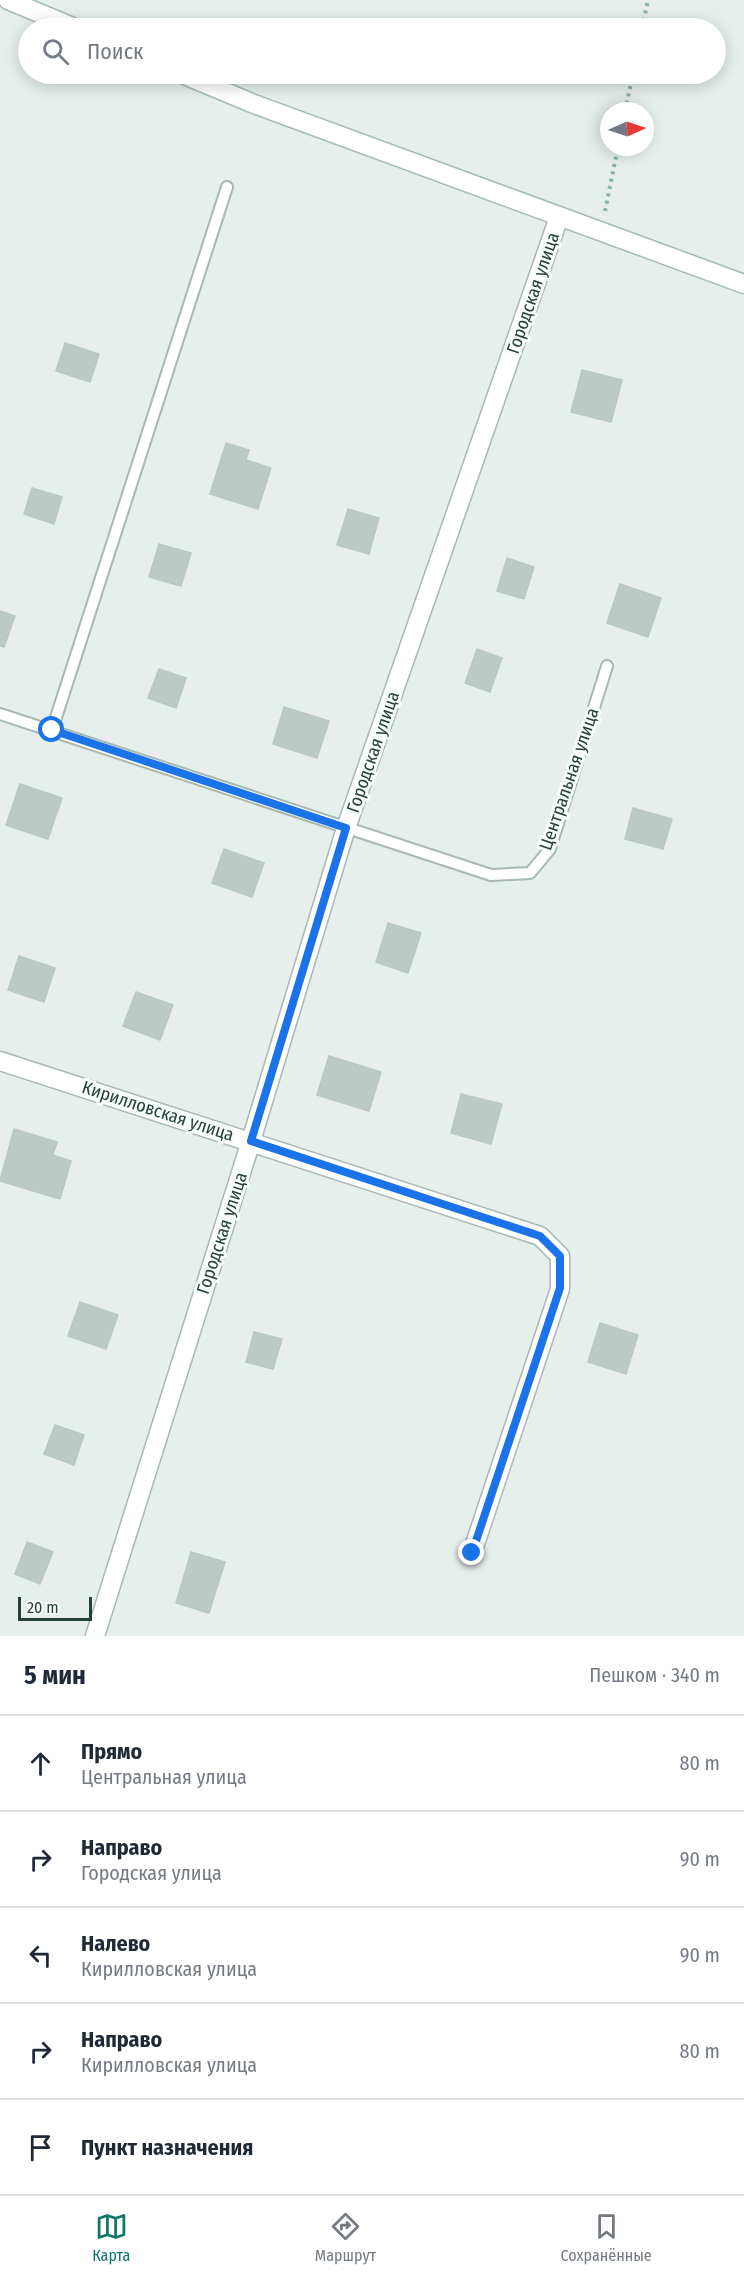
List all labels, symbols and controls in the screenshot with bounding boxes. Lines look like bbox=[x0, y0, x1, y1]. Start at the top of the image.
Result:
search box bbox=[18, 18, 726, 84]
icon: search bbox=[39, 35, 72, 68]
text: Поиск bbox=[87, 38, 143, 65]
north arrow bbox=[600, 102, 654, 156]
street label: Городская улица bbox=[502, 229, 564, 357]
street label: Городская улица bbox=[342, 688, 404, 816]
street label: Центральная улица bbox=[534, 705, 604, 853]
route start bbox=[38, 716, 64, 742]
street label: Кирилловская улица bbox=[79, 1076, 237, 1146]
street label: Городская улица bbox=[192, 1169, 252, 1297]
route end bbox=[458, 1539, 484, 1565]
scale bar bbox=[18, 1594, 92, 1622]
text: 20 m bbox=[27, 1598, 58, 1617]
text: 5 мин bbox=[24, 1660, 86, 1691]
text: Пешком · 340 m bbox=[589, 1663, 720, 1687]
text: Прямо bbox=[81, 1738, 142, 1765]
icon: ahead bbox=[24, 1747, 57, 1780]
text: 80 m bbox=[680, 1751, 720, 1775]
text: Центральная улица bbox=[81, 1765, 247, 1789]
text: Направо bbox=[81, 1834, 162, 1861]
icon: right bbox=[24, 1843, 57, 1876]
text: 90 m bbox=[680, 1847, 720, 1871]
text: Городская улица bbox=[81, 1861, 222, 1885]
text: Налево bbox=[81, 1930, 150, 1957]
icon: left bbox=[24, 1939, 57, 1972]
text: 90 m bbox=[680, 1943, 720, 1967]
text: Кирилловская улица bbox=[81, 1957, 257, 1981]
text: Направо bbox=[81, 2026, 162, 2053]
icon: right bbox=[24, 2035, 57, 2068]
text: 80 m bbox=[680, 2039, 720, 2063]
text: Кирилловская улица bbox=[81, 2053, 257, 2077]
icon: arrive bbox=[24, 2131, 57, 2164]
text: Пункт назначения bbox=[81, 2134, 253, 2161]
tab: Карта bbox=[92, 2210, 130, 2265]
tab: Маршрут bbox=[315, 2210, 376, 2265]
tab: Сохранённые bbox=[560, 2210, 652, 2265]

